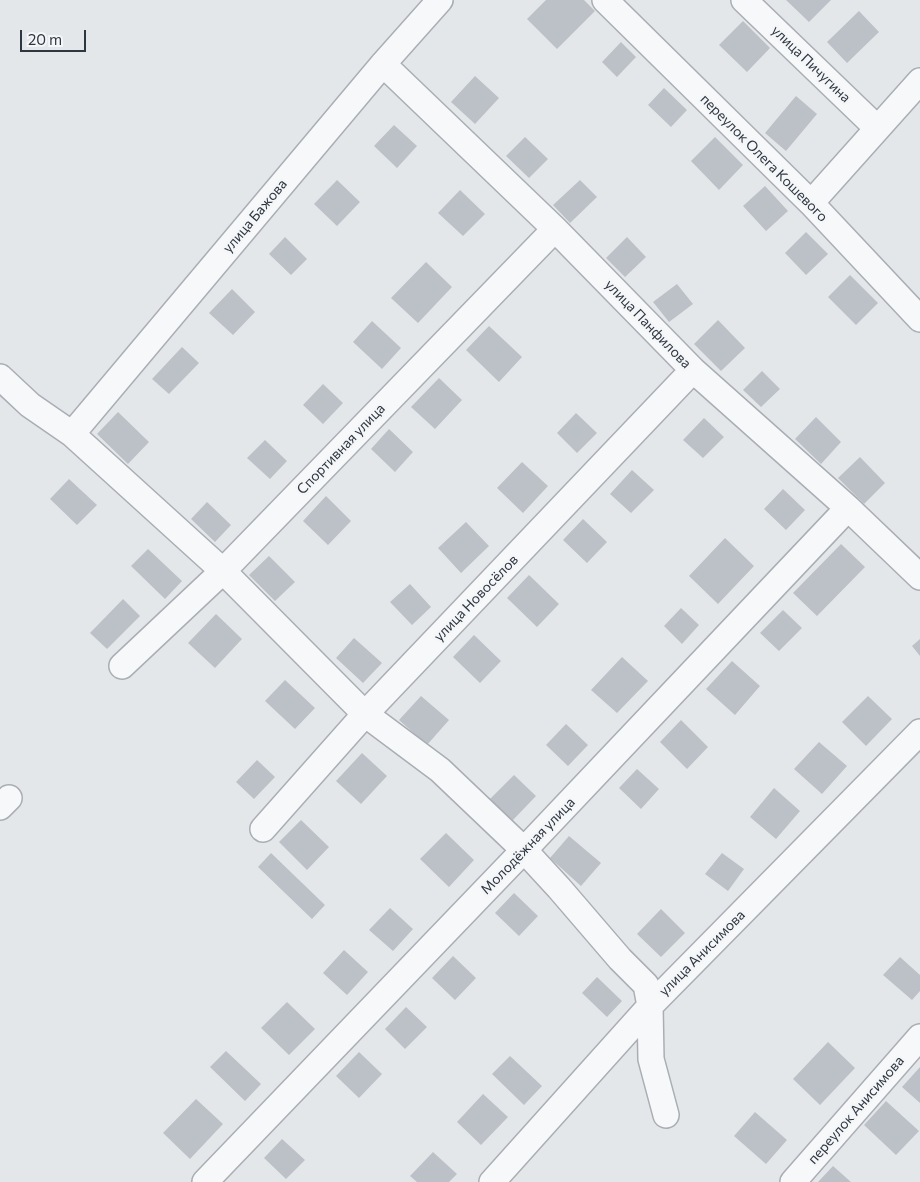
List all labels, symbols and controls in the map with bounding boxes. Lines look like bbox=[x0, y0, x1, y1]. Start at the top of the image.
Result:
scale bar bbox=[22, 20, 89, 52]
street label: улица Пичугина bbox=[768, 22, 854, 106]
text: 20 m bbox=[28, 30, 62, 48]
street label: переулок Олега Кошевого bbox=[697, 91, 831, 225]
street label: улица Бажова bbox=[219, 176, 291, 256]
street label: улица Панфилова bbox=[601, 276, 695, 372]
street label: Спортивная улица bbox=[293, 400, 389, 498]
street label: улица Новосёлов bbox=[430, 551, 522, 645]
street label: Молодёжная улица bbox=[477, 794, 579, 898]
street label: улица Анисимова bbox=[656, 907, 748, 999]
street label: переулок Анисимова bbox=[804, 1053, 908, 1167]

